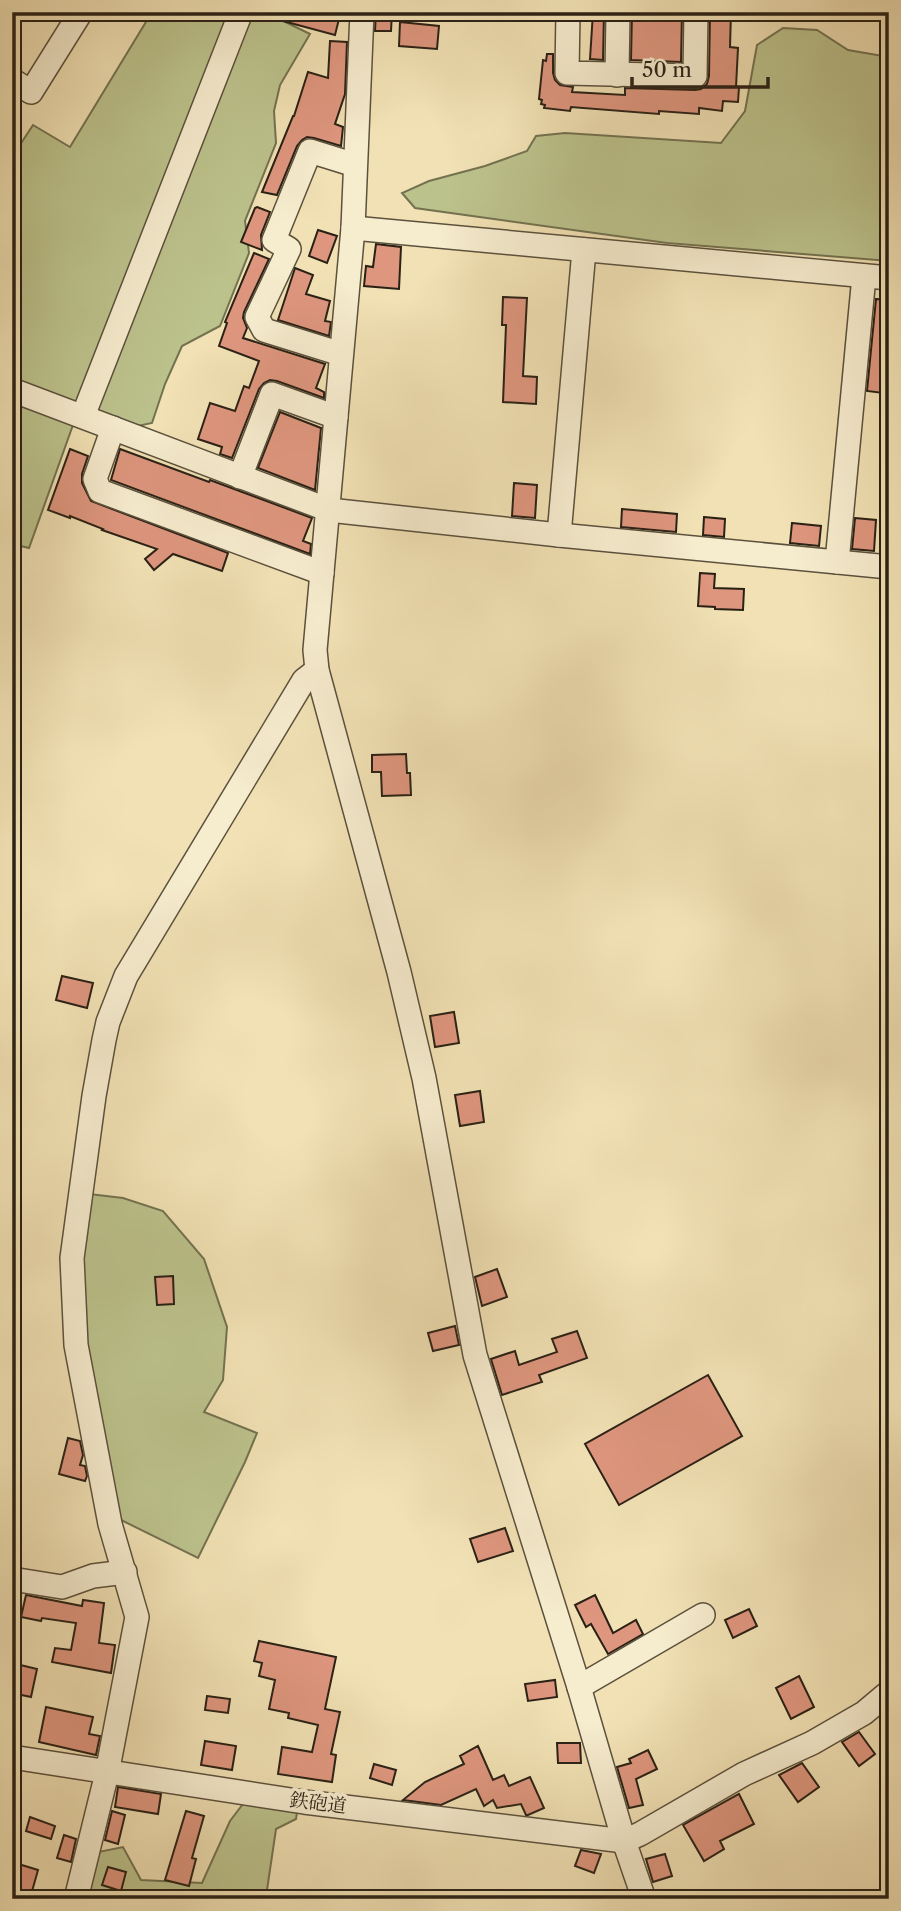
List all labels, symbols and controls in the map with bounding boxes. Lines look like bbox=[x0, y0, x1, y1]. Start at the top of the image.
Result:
scale bar bbox=[632, 46, 768, 90]
text: 50 m bbox=[642, 57, 692, 82]
street label: 鉄砲道 bbox=[288, 1788, 348, 1818]

